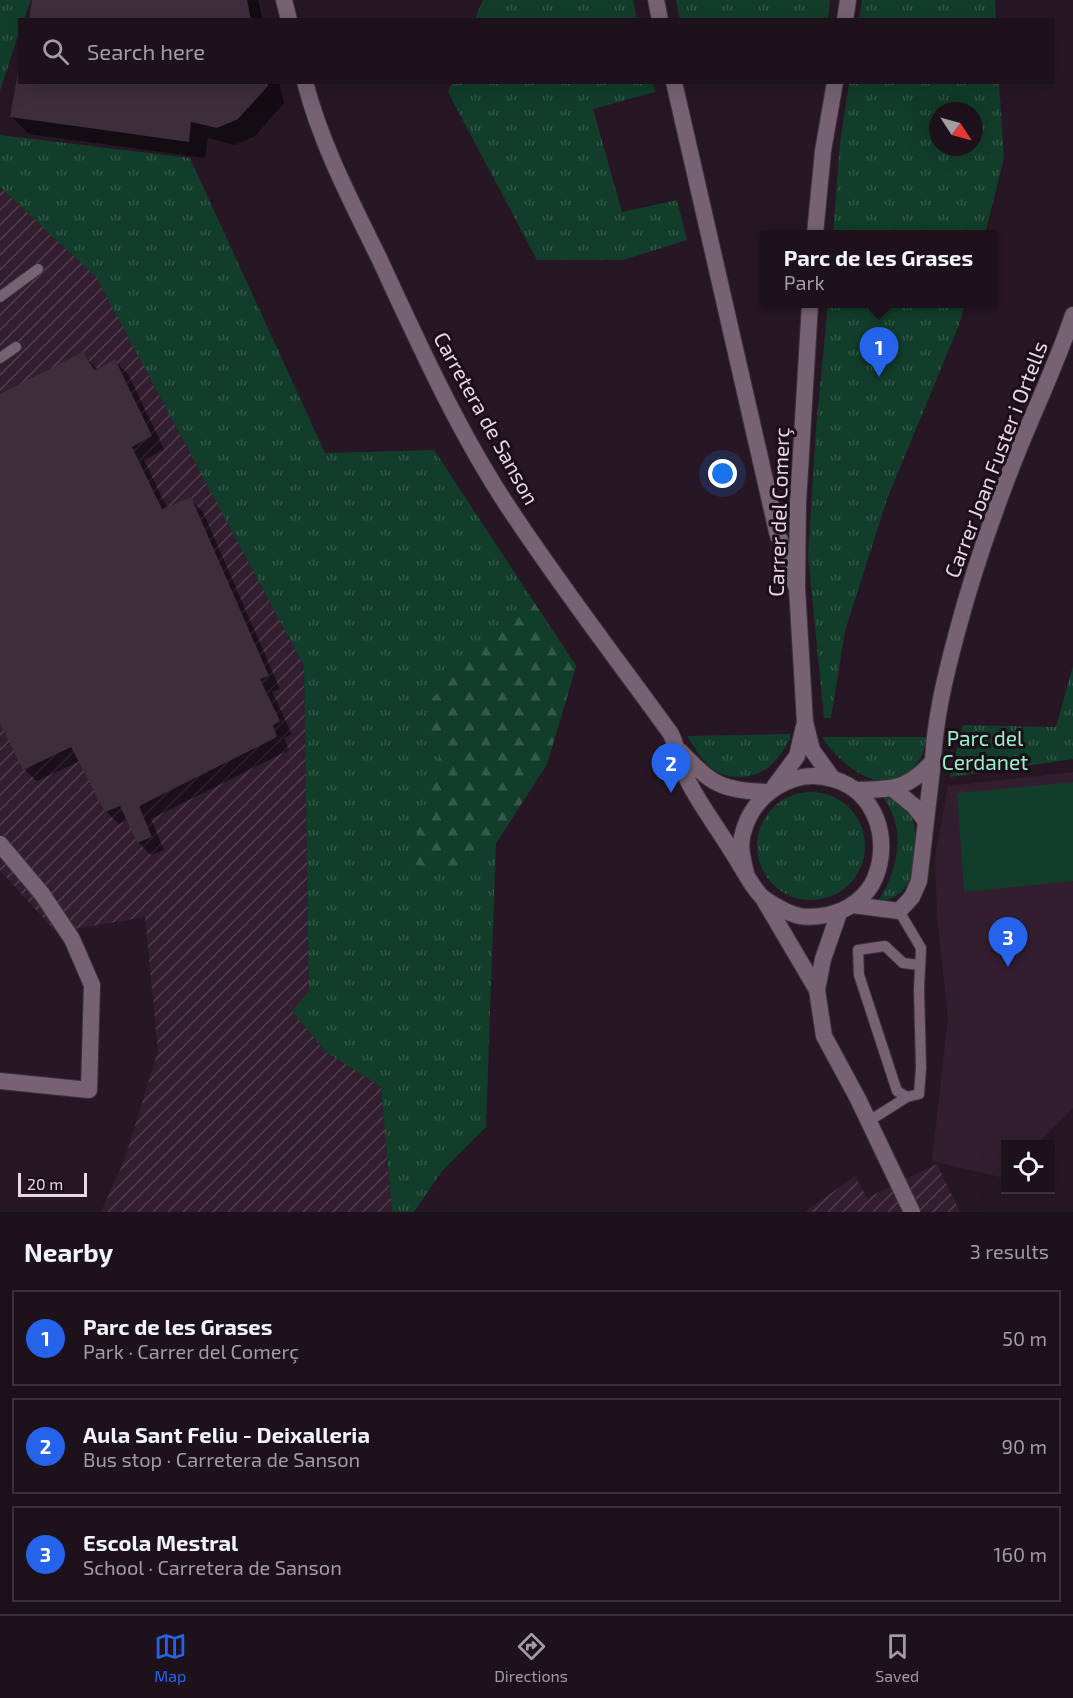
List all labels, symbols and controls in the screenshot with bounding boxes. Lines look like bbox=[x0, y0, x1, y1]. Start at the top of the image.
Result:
search box bbox=[18, 18, 1055, 84]
icon: search bbox=[39, 35, 72, 68]
text: Search here bbox=[87, 38, 205, 64]
north arrow bbox=[929, 102, 983, 156]
popup bbox=[760, 230, 997, 308]
text: Parc de les Grases bbox=[784, 244, 973, 270]
text: Park bbox=[784, 270, 825, 294]
street label: Carretera de Sanson bbox=[429, 327, 545, 509]
pin: 1 bbox=[860, 328, 898, 377]
street label: Carrer Joan Fuster i Ortells bbox=[938, 337, 1052, 581]
street label: Carrer del Comerç bbox=[763, 427, 795, 597]
your location bbox=[708, 459, 737, 488]
park label: Parc del Cerdanet bbox=[942, 725, 1028, 774]
pin: 2 bbox=[652, 744, 690, 793]
pin: 3 bbox=[988, 918, 1028, 967]
map controls bbox=[1001, 1140, 1055, 1194]
button: locate bbox=[1001, 1140, 1055, 1194]
scale bar bbox=[18, 1170, 87, 1198]
text: 20 m bbox=[27, 1174, 63, 1193]
text: Nearby bbox=[24, 1236, 113, 1267]
text: 3 results bbox=[970, 1239, 1049, 1263]
text: Parc de les Grases bbox=[83, 1313, 272, 1339]
text: 1 bbox=[41, 1326, 50, 1350]
text: 50 m bbox=[1002, 1326, 1047, 1350]
text: Park · Carrer del Comerç bbox=[83, 1339, 299, 1363]
text: Aula Sant Feliu - Deixalleria bbox=[83, 1421, 370, 1447]
text: 2 bbox=[40, 1434, 51, 1458]
text: 90 m bbox=[1002, 1434, 1047, 1458]
text: Bus stop · Carretera de Sanson bbox=[83, 1447, 360, 1471]
text: Escola Mestral bbox=[83, 1529, 238, 1555]
text: 3 bbox=[40, 1542, 51, 1566]
text: 160 m bbox=[994, 1542, 1047, 1566]
text: School · Carretera de Sanson bbox=[83, 1555, 342, 1579]
tab: Map bbox=[154, 1630, 187, 1685]
tab: Directions bbox=[494, 1630, 568, 1685]
tab: Saved bbox=[875, 1630, 919, 1685]

